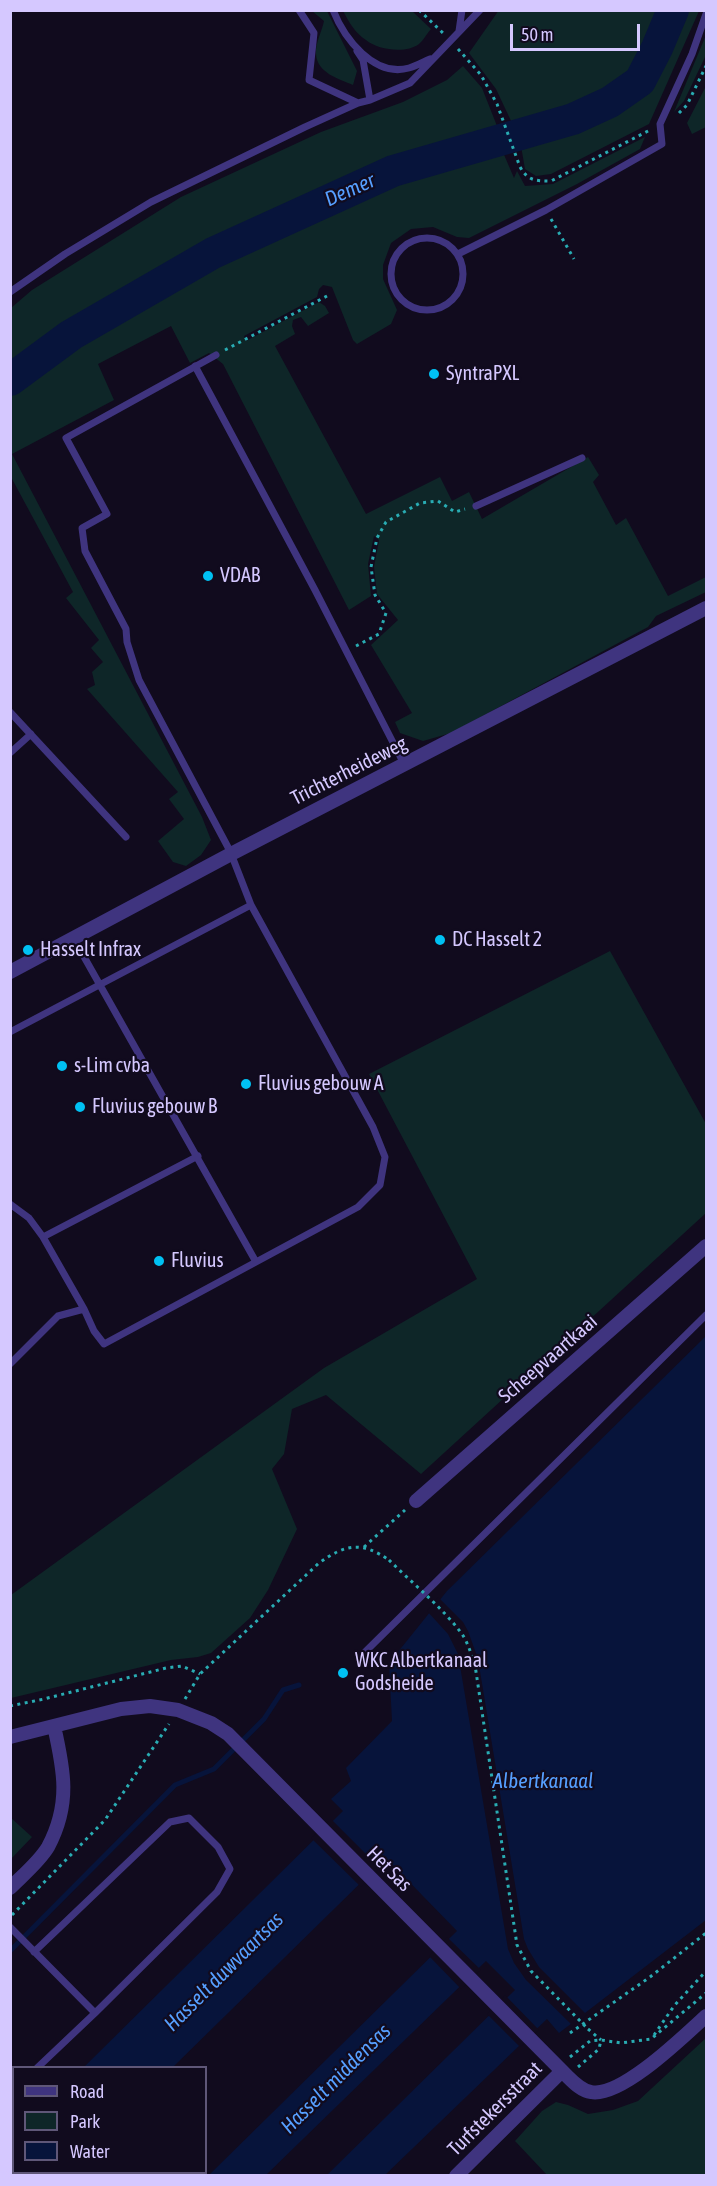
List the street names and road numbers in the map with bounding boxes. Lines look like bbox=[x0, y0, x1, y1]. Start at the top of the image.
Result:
street label: Trichterheideweg bbox=[287, 732, 411, 810]
street label: Scheepvaartkaai bbox=[494, 1310, 602, 1408]
street label: Het Sas bbox=[361, 1841, 417, 1897]
street label: Turfstekersstraat bbox=[443, 2057, 547, 2161]

